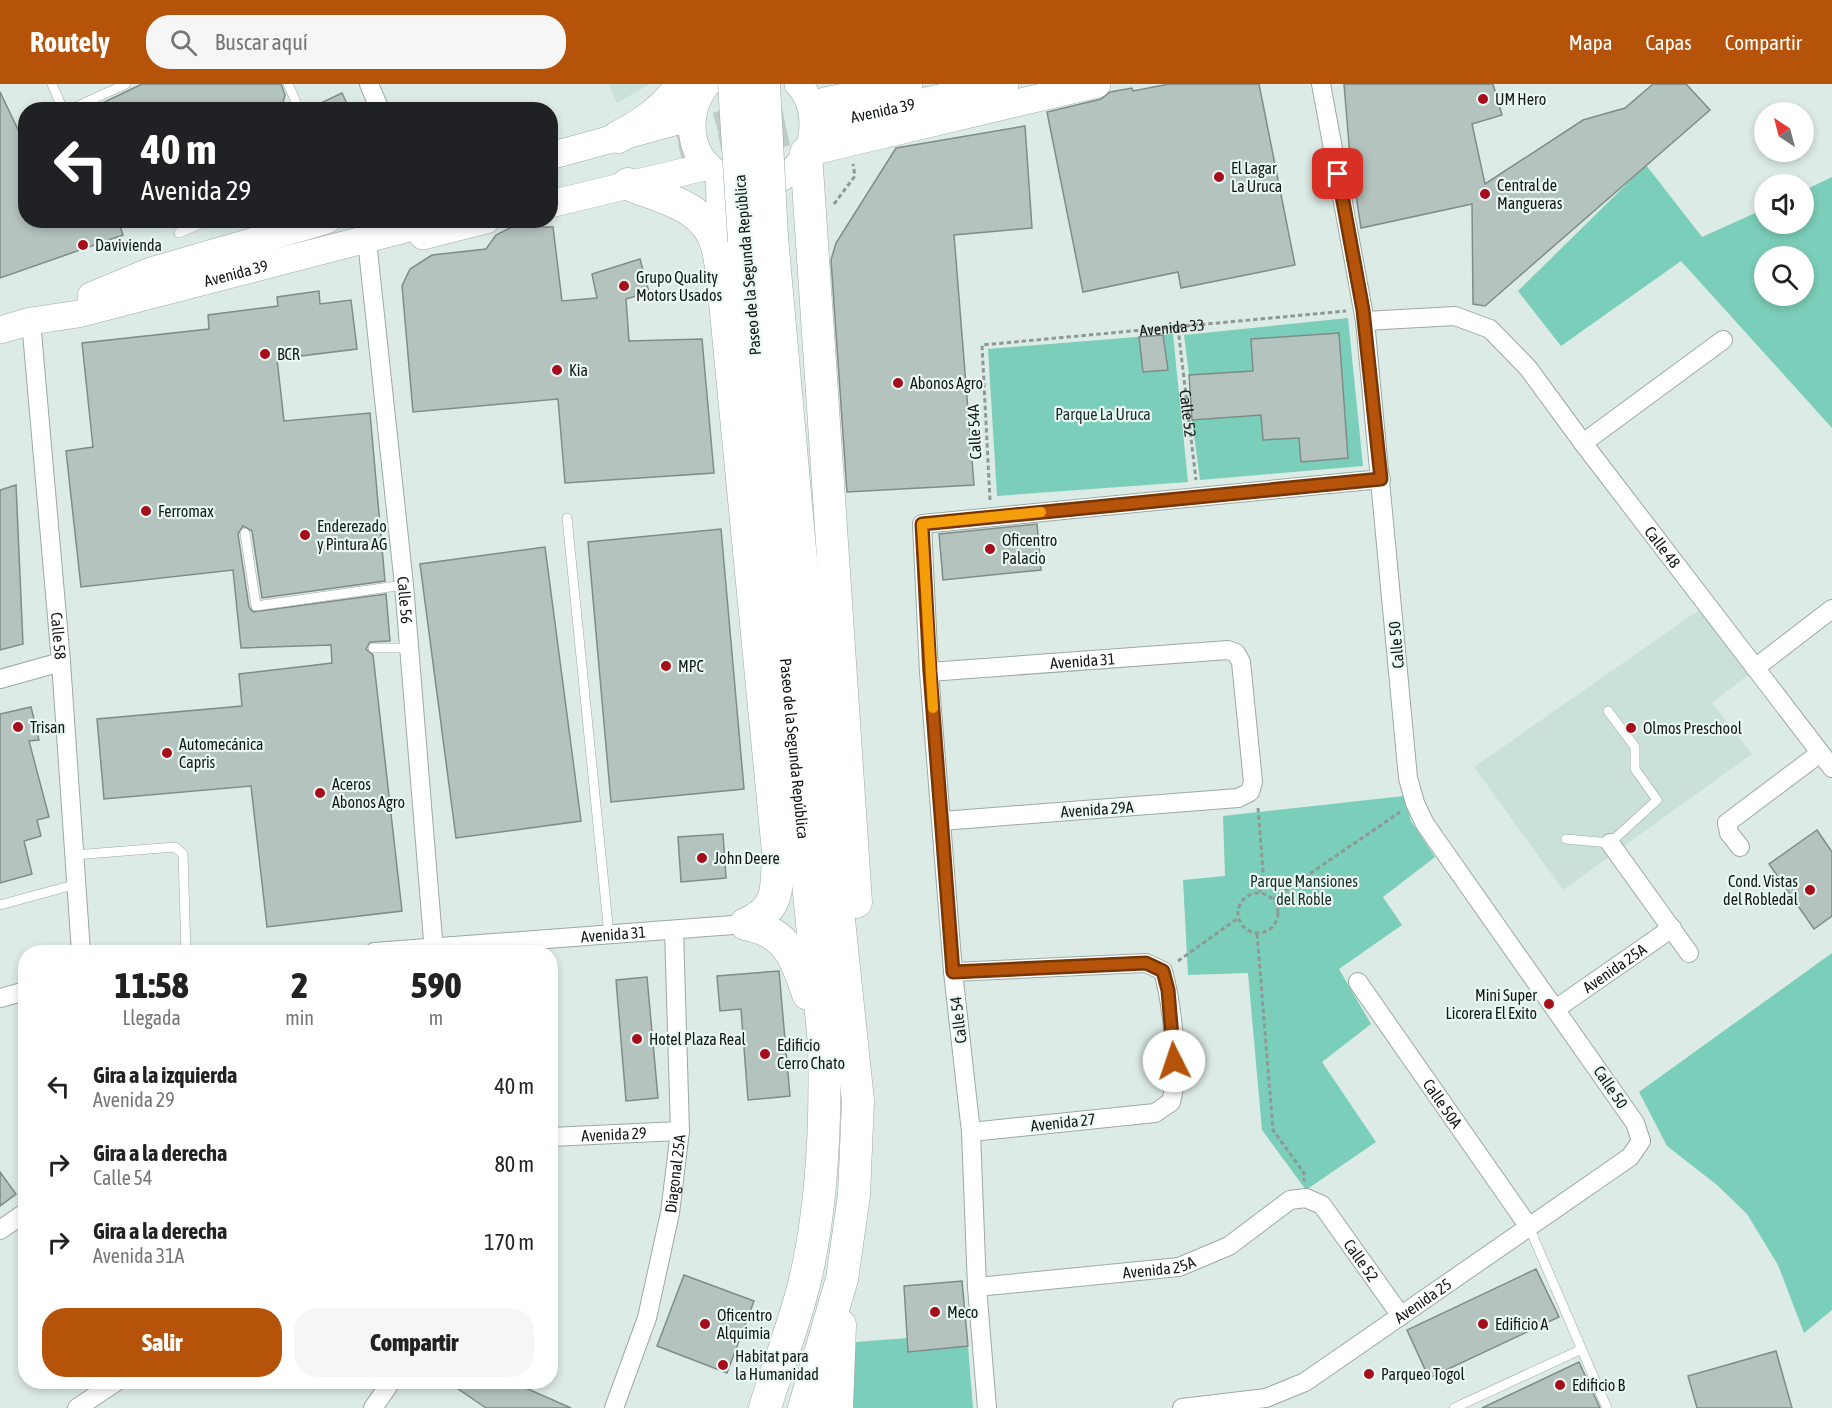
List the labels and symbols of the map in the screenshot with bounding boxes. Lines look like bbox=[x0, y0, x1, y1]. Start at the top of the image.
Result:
place label: UM Hero bbox=[1495, 90, 1546, 108]
marker: UM Hero bbox=[1476, 92, 1490, 106]
street label: Avenida 39 bbox=[849, 95, 917, 126]
north arrow bbox=[1754, 102, 1814, 162]
pin bbox=[1312, 148, 1363, 199]
place label: El Lagar La Uruca bbox=[1231, 159, 1282, 195]
marker: El Lagar La Uruca bbox=[1212, 170, 1226, 184]
street label: Paseo de la Segunda República bbox=[730, 174, 765, 356]
place label: Central de Mangueras bbox=[1497, 176, 1563, 213]
marker: Central de Mangueras bbox=[1478, 187, 1492, 201]
place label: Davivienda bbox=[95, 236, 162, 254]
marker: Davivienda bbox=[76, 238, 90, 252]
street label: Avenida 39 bbox=[202, 256, 270, 290]
place label: Grupo Quality Motors Usados bbox=[636, 268, 722, 304]
marker: Grupo Quality Motors Usados bbox=[617, 279, 631, 293]
street label: Avenida 33 bbox=[1139, 315, 1205, 339]
place label: BCR bbox=[277, 345, 300, 363]
marker: BCR bbox=[258, 347, 272, 361]
place label: Kia bbox=[569, 361, 588, 379]
marker: Kia bbox=[550, 363, 564, 377]
place label: Abonos Agro bbox=[910, 374, 983, 393]
marker: Abonos Agro bbox=[891, 376, 905, 390]
street label: Calle 52 bbox=[1176, 389, 1200, 438]
street label: Calle 54A bbox=[964, 404, 984, 460]
park label: Parque La Uruca bbox=[1055, 405, 1151, 424]
place label: Ferromax bbox=[158, 502, 214, 520]
marker: Ferromax bbox=[139, 504, 153, 518]
place label: Enderezado y Pintura AG bbox=[317, 517, 387, 554]
street label: Calle 48 bbox=[1641, 523, 1684, 571]
marker: Enderezado y Pintura AG bbox=[298, 528, 312, 542]
place label: Oficentro Palacio bbox=[1002, 531, 1057, 567]
marker: Oficentro Palacio bbox=[983, 542, 997, 556]
street label: Calle 56 bbox=[394, 575, 416, 624]
street label: Calle 58 bbox=[48, 611, 70, 660]
street label: Calle 50 bbox=[1385, 621, 1407, 669]
street label: Avenida 31 bbox=[1049, 649, 1116, 672]
place label: MPC bbox=[678, 657, 704, 675]
street label: Paseo de la Segunda República bbox=[777, 657, 813, 840]
marker: MPC bbox=[659, 659, 673, 673]
place label: Trisan bbox=[30, 718, 65, 736]
place label: Olmos Preschool bbox=[1643, 719, 1743, 737]
marker: Trisan bbox=[11, 720, 25, 734]
marker: Olmos Preschool bbox=[1624, 721, 1638, 735]
place label: Automecánica Capris bbox=[179, 735, 263, 772]
marker: Automecánica Capris bbox=[160, 746, 174, 760]
place label: Aceros Abonos Agro bbox=[332, 775, 405, 812]
marker: Aceros Abonos Agro bbox=[313, 786, 327, 800]
street label: Avenida 29A bbox=[1060, 797, 1134, 821]
place label: John Deere bbox=[714, 849, 780, 867]
marker: John Deere bbox=[695, 851, 709, 865]
park label: Parque Mansiones del Roble bbox=[1250, 872, 1358, 908]
place label: Cond. Vistas del Robledal bbox=[1723, 872, 1799, 908]
marker: Cond. Vistas del Robledal bbox=[1803, 883, 1817, 897]
street label: Avenida 31 bbox=[580, 923, 647, 945]
street label: Avenida 25A bbox=[1579, 940, 1650, 996]
place label: Mini Super Licorera El Exito bbox=[1445, 986, 1537, 1022]
street label: Calle 54 bbox=[946, 995, 970, 1045]
marker: Mini Super Licorera El Exito bbox=[1542, 997, 1556, 1011]
position arrow bbox=[1142, 1029, 1206, 1093]
place label: Hotel Plaza Real bbox=[649, 1030, 747, 1048]
marker: Hotel Plaza Real bbox=[630, 1032, 644, 1046]
place label: Edificio Cerro Chato bbox=[777, 1036, 845, 1072]
marker: Edificio Cerro Chato bbox=[758, 1047, 772, 1061]
street label: Calle 50 bbox=[1590, 1062, 1632, 1112]
street label: Calle 50A bbox=[1419, 1076, 1466, 1131]
street label: Avenida 27 bbox=[1030, 1110, 1096, 1134]
street label: Avenida 29 bbox=[581, 1124, 647, 1145]
street label: Diagonal 25A bbox=[661, 1133, 689, 1214]
street label: Calle 52 bbox=[1340, 1236, 1382, 1285]
street label: Avenida 25A bbox=[1122, 1252, 1198, 1282]
street label: Avenida 25 bbox=[1391, 1274, 1455, 1326]
place label: Meco bbox=[947, 1303, 978, 1321]
marker: Meco bbox=[928, 1305, 942, 1319]
place label: Oficentro Alquimia bbox=[717, 1306, 772, 1343]
place label: Edificio A bbox=[1495, 1315, 1548, 1333]
marker: Oficentro Alquimia bbox=[698, 1317, 712, 1331]
marker: Edificio A bbox=[1476, 1317, 1490, 1331]
place label: Habitat para la Humanidad bbox=[735, 1347, 819, 1383]
marker: Habitat para la Humanidad bbox=[716, 1358, 730, 1372]
place label: Parqueo Togol bbox=[1381, 1365, 1466, 1384]
marker: Parqueo Togol bbox=[1362, 1367, 1376, 1381]
place label: Edificio B bbox=[1572, 1376, 1625, 1394]
marker: Edificio B bbox=[1553, 1378, 1567, 1392]

